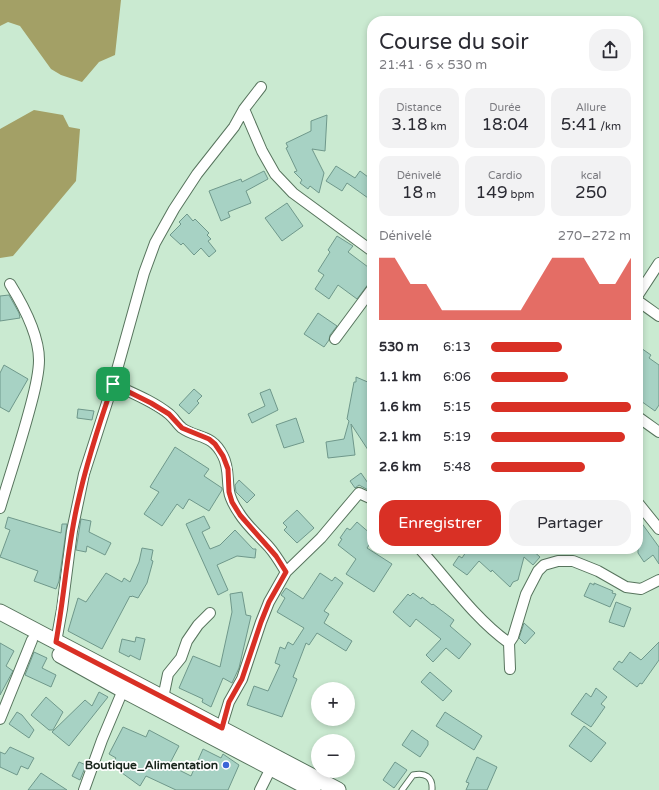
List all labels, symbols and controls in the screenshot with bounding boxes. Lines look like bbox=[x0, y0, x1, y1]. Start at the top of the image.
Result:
text: Course du soir bbox=[379, 29, 529, 55]
button: share bbox=[589, 29, 631, 71]
text: 21:41 · 6 × 530 m bbox=[379, 57, 487, 73]
text: Distance bbox=[396, 101, 442, 114]
text: Durée bbox=[489, 101, 521, 114]
text: Allure bbox=[576, 101, 606, 114]
text: 3.18 bbox=[391, 114, 428, 135]
text: 18:04 bbox=[481, 114, 529, 135]
text: 5:41 bbox=[561, 114, 597, 135]
text: km bbox=[428, 120, 447, 133]
text: /km bbox=[597, 120, 621, 133]
text: Dénivelé bbox=[397, 169, 441, 182]
text: Cardio bbox=[488, 169, 522, 182]
text: kcal bbox=[581, 169, 601, 182]
text: 18 bbox=[402, 182, 423, 203]
text: 149 bbox=[476, 182, 508, 203]
text: 250 bbox=[575, 182, 607, 203]
text: m bbox=[423, 188, 436, 201]
text: bpm bbox=[508, 188, 534, 201]
text: Dénivelé bbox=[379, 228, 432, 244]
text: 270–272 m bbox=[558, 228, 631, 244]
text: 530 m bbox=[379, 339, 419, 355]
text: 6:13 bbox=[443, 339, 471, 355]
pin bbox=[96, 367, 130, 401]
text: 1.1 km bbox=[379, 369, 421, 385]
text: 6:06 bbox=[443, 369, 471, 385]
icon: arrive bbox=[102, 373, 124, 395]
text: 1.6 km bbox=[379, 399, 421, 415]
text: 5:15 bbox=[443, 399, 471, 415]
text: 2.1 km bbox=[379, 429, 421, 445]
text: 5:19 bbox=[443, 429, 471, 445]
text: 2.6 km bbox=[379, 459, 421, 475]
text: 5:48 bbox=[443, 459, 471, 475]
button: Enregistrer bbox=[379, 500, 501, 546]
button: Partager bbox=[509, 500, 631, 546]
map controls bbox=[311, 682, 355, 778]
button: + bbox=[311, 682, 355, 726]
button: − bbox=[311, 734, 355, 778]
place label: Boutique_Alimentation bbox=[85, 758, 218, 773]
marker: Boutique_Alimentation bbox=[221, 760, 231, 770]

